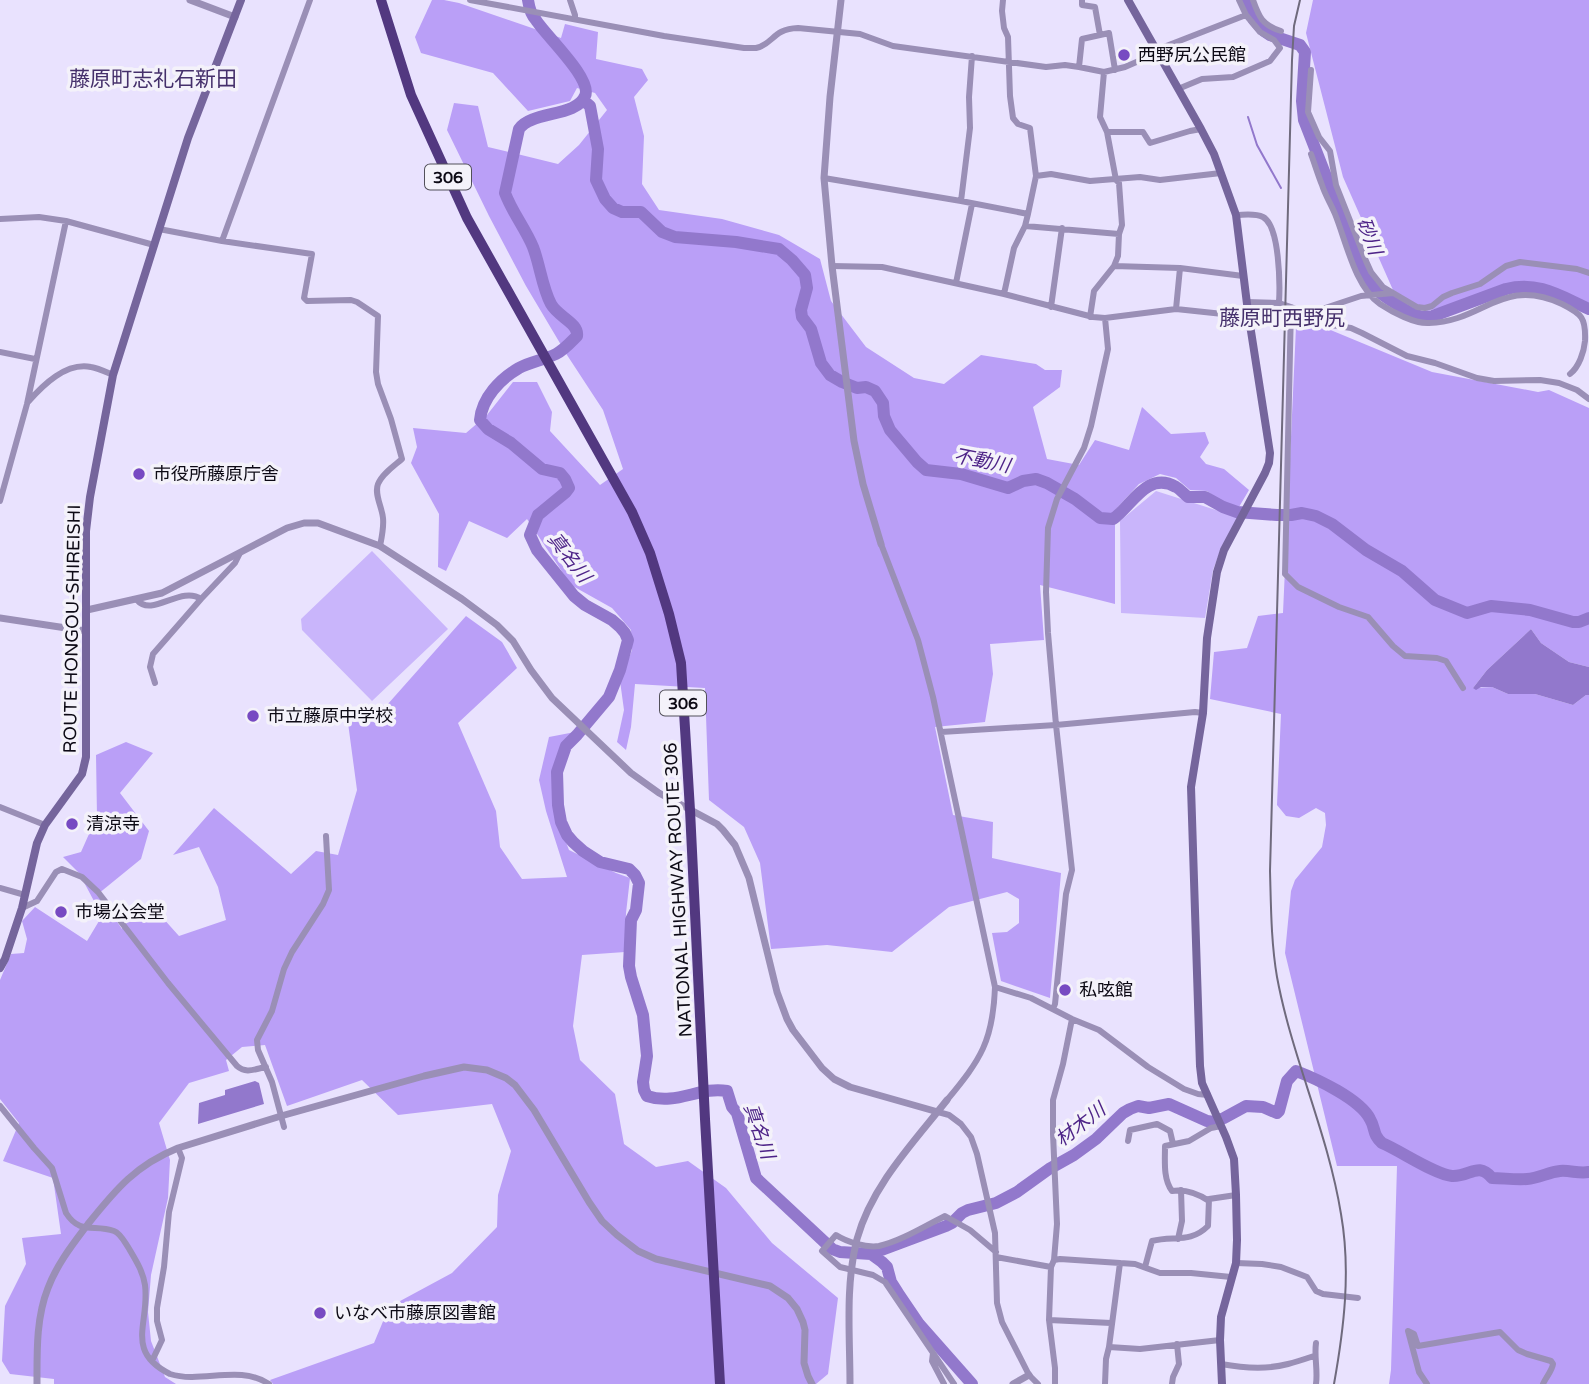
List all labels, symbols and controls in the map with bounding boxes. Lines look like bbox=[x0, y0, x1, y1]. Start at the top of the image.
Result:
place label: 西野尻公民館 bbox=[1138, 44, 1246, 66]
marker: 西野尻公民館 bbox=[1116, 47, 1132, 63]
district label: 藤原町志礼石新田 bbox=[69, 67, 237, 92]
road number: 306 bbox=[425, 164, 471, 190]
water label: 砂川 bbox=[1352, 215, 1387, 260]
district label: 藤原町西野尻 bbox=[1219, 306, 1345, 331]
water label: 不動川 bbox=[952, 445, 1014, 478]
place label: 市役所藤原庁舎 bbox=[153, 463, 279, 485]
marker: 市役所藤原庁舎 bbox=[131, 466, 147, 482]
street label: ROUTE HONGOU-SHIREISHI bbox=[59, 504, 85, 754]
water label: 真名川 bbox=[543, 528, 597, 588]
road number: 306 bbox=[660, 690, 706, 716]
place label: 市立藤原中学校 bbox=[267, 705, 393, 727]
marker: 市立藤原中学校 bbox=[245, 708, 261, 724]
street label: NATIONAL HIGHWAY ROUTE 306 bbox=[659, 742, 697, 1038]
place label: 清涼寺 bbox=[86, 813, 140, 835]
marker: 清涼寺 bbox=[64, 816, 80, 832]
place label: 市場公会堂 bbox=[75, 901, 165, 923]
marker: 市場公会堂 bbox=[53, 904, 69, 920]
place label: 私呟館 bbox=[1079, 979, 1133, 1001]
marker: 私呟館 bbox=[1057, 982, 1073, 998]
water label: 材木川 bbox=[1051, 1097, 1111, 1151]
water label: 真名川 bbox=[739, 1101, 779, 1164]
place label: いなべ市藤原図書館 bbox=[334, 1302, 496, 1324]
marker: いなべ市藤原図書館 bbox=[312, 1305, 328, 1321]

